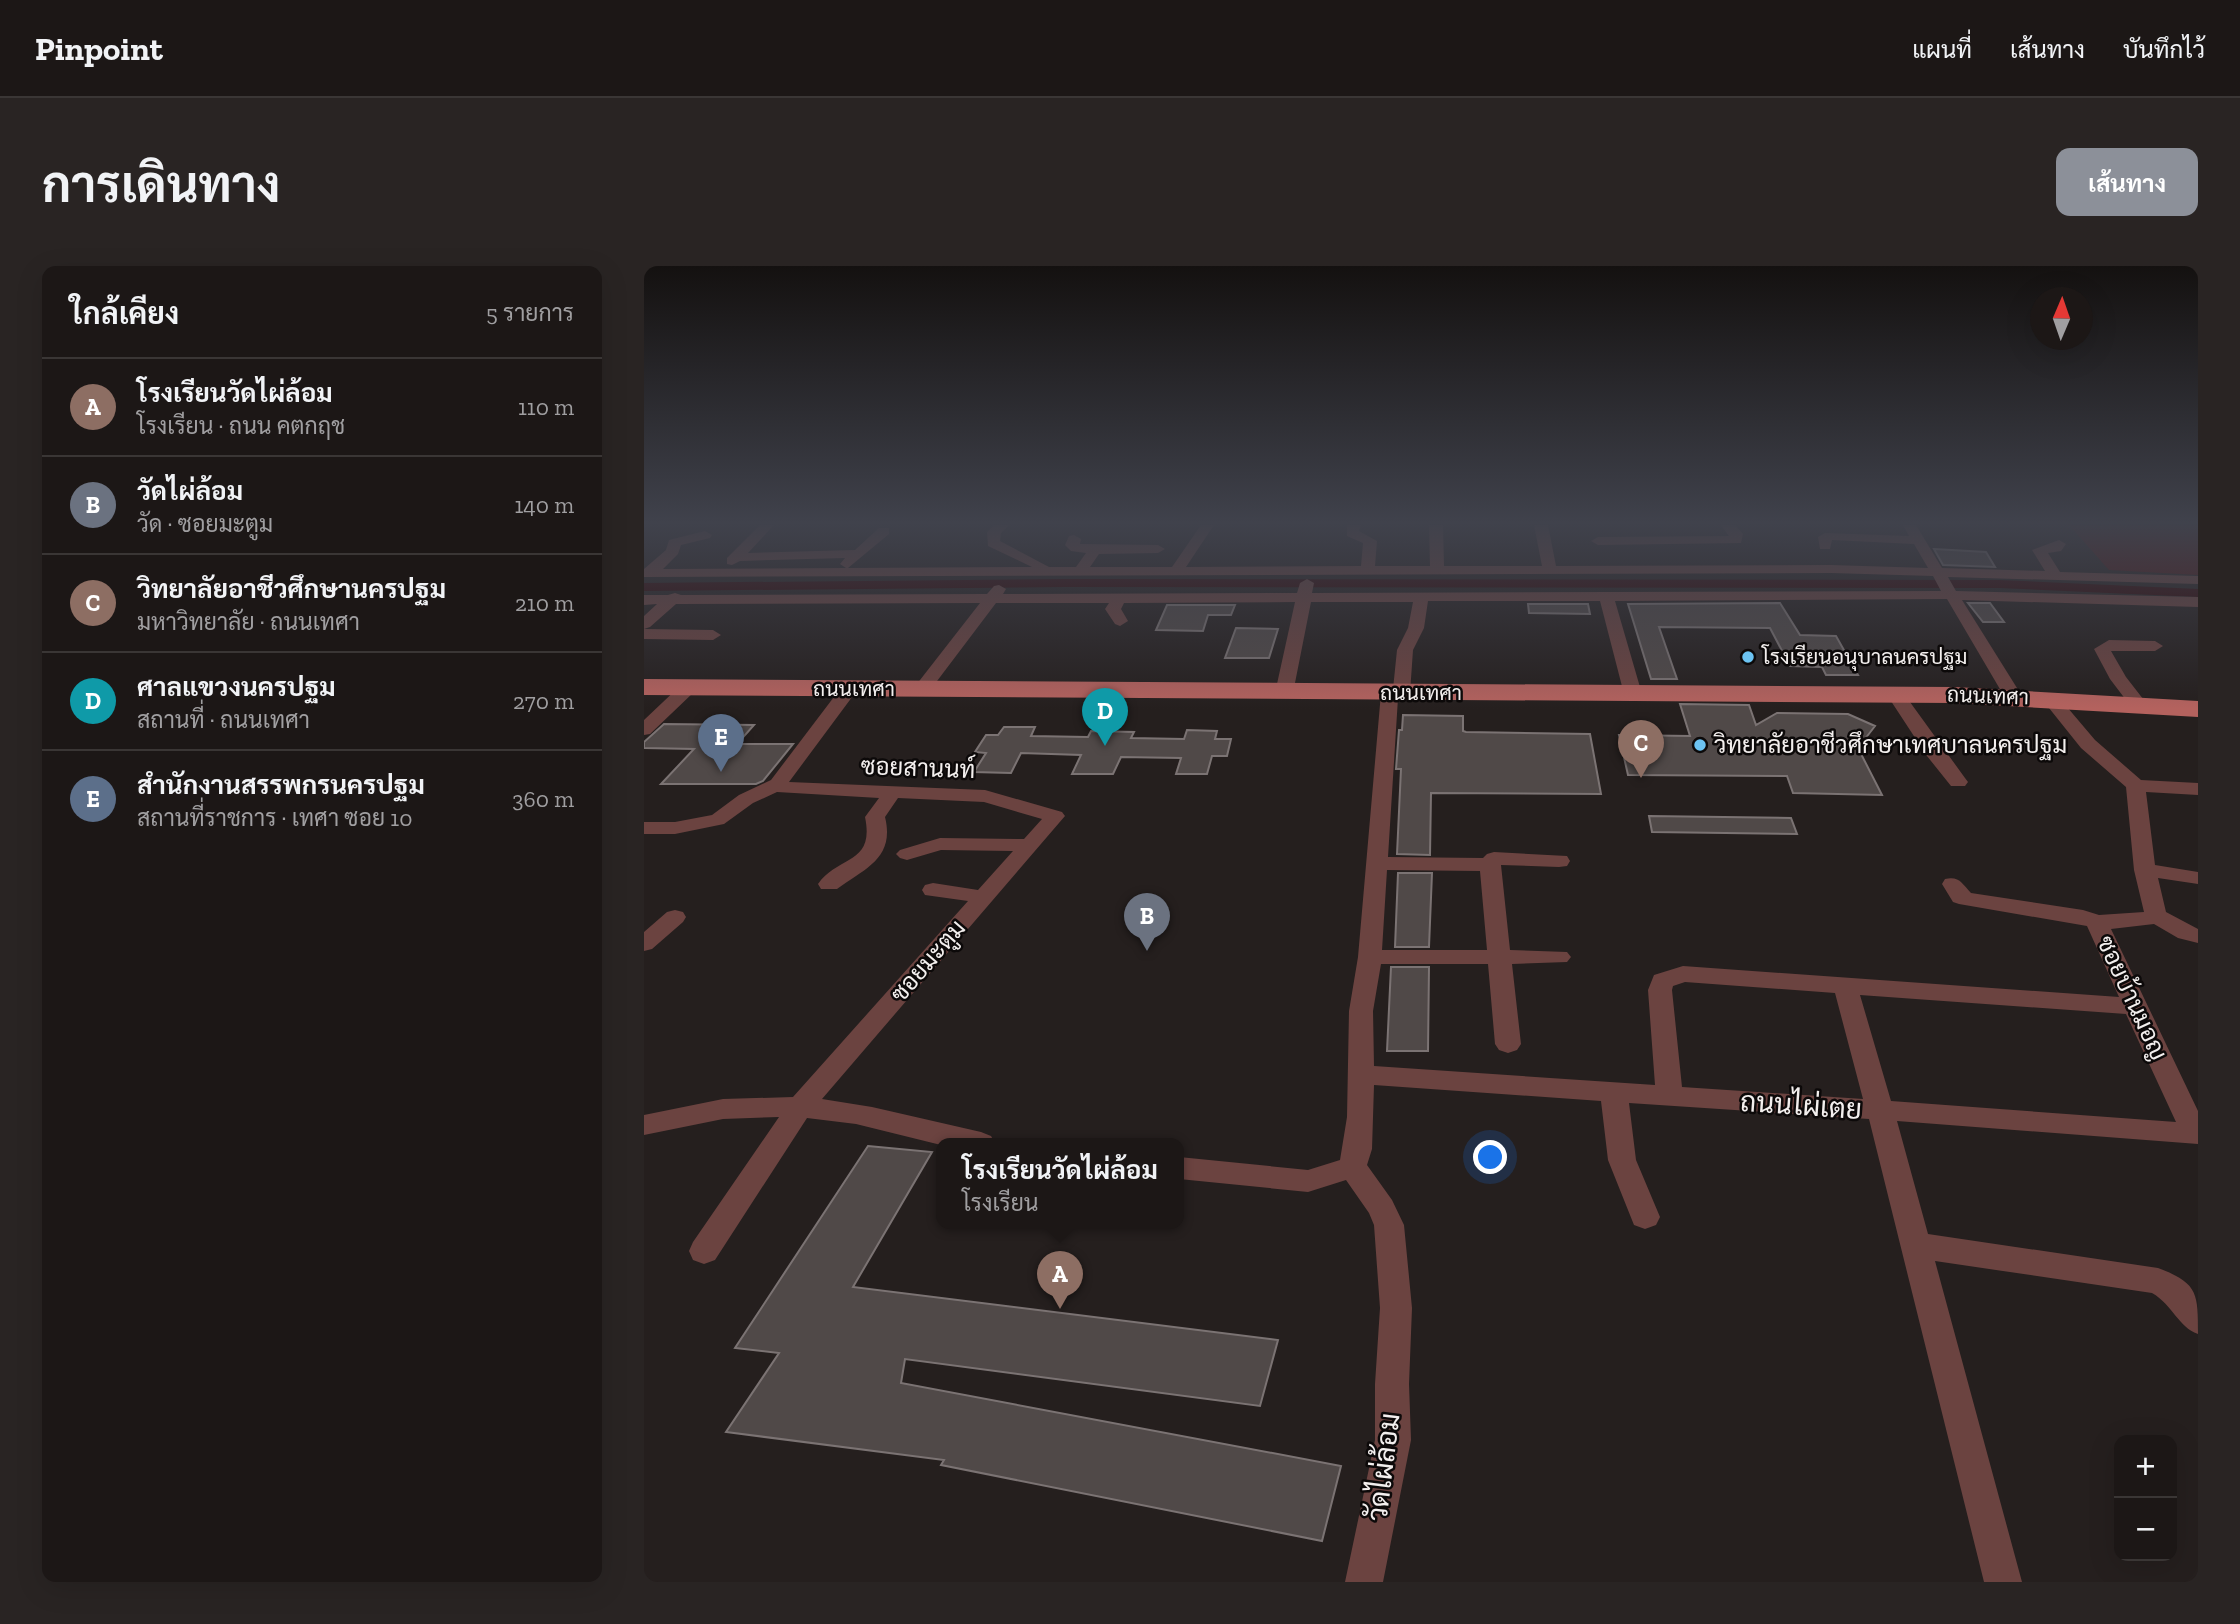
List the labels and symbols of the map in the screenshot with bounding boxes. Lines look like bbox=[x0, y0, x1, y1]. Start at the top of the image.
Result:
north arrow bbox=[2030, 287, 2093, 350]
place label: โรงเรียนอนุบาลนครปฐม bbox=[1761, 644, 1968, 671]
marker: โรงเรียนอนุบาลนครปฐม bbox=[1740, 649, 1756, 665]
street label: ถนนเทศา bbox=[813, 676, 895, 701]
street label: ถนนเทศา bbox=[1380, 680, 1462, 705]
street label: ถนนเทศา bbox=[1947, 682, 2029, 709]
pin: D bbox=[1082, 688, 1128, 746]
pin: E bbox=[698, 714, 744, 772]
pin: C bbox=[1618, 720, 1664, 778]
place label: วิทยาลัยอาชีวศึกษาเทศบาลนครปฐม bbox=[1713, 730, 2067, 761]
marker: วิทยาลัยอาชีวศึกษาเทศบาลนครปฐม bbox=[1692, 737, 1708, 753]
street label: ซอยสานนท์ bbox=[860, 750, 976, 784]
pin: B bbox=[1124, 893, 1170, 951]
street label: ซอยมะตูม bbox=[884, 914, 973, 1010]
street label: ซอยบ้านมอญ bbox=[2091, 931, 2174, 1065]
street label: ถนนไผ่เตย bbox=[1739, 1082, 1863, 1126]
your location bbox=[1473, 1140, 1507, 1174]
pin: A bbox=[1037, 1251, 1083, 1309]
street label: วัดไผ่ล้อม bbox=[1357, 1411, 1407, 1523]

